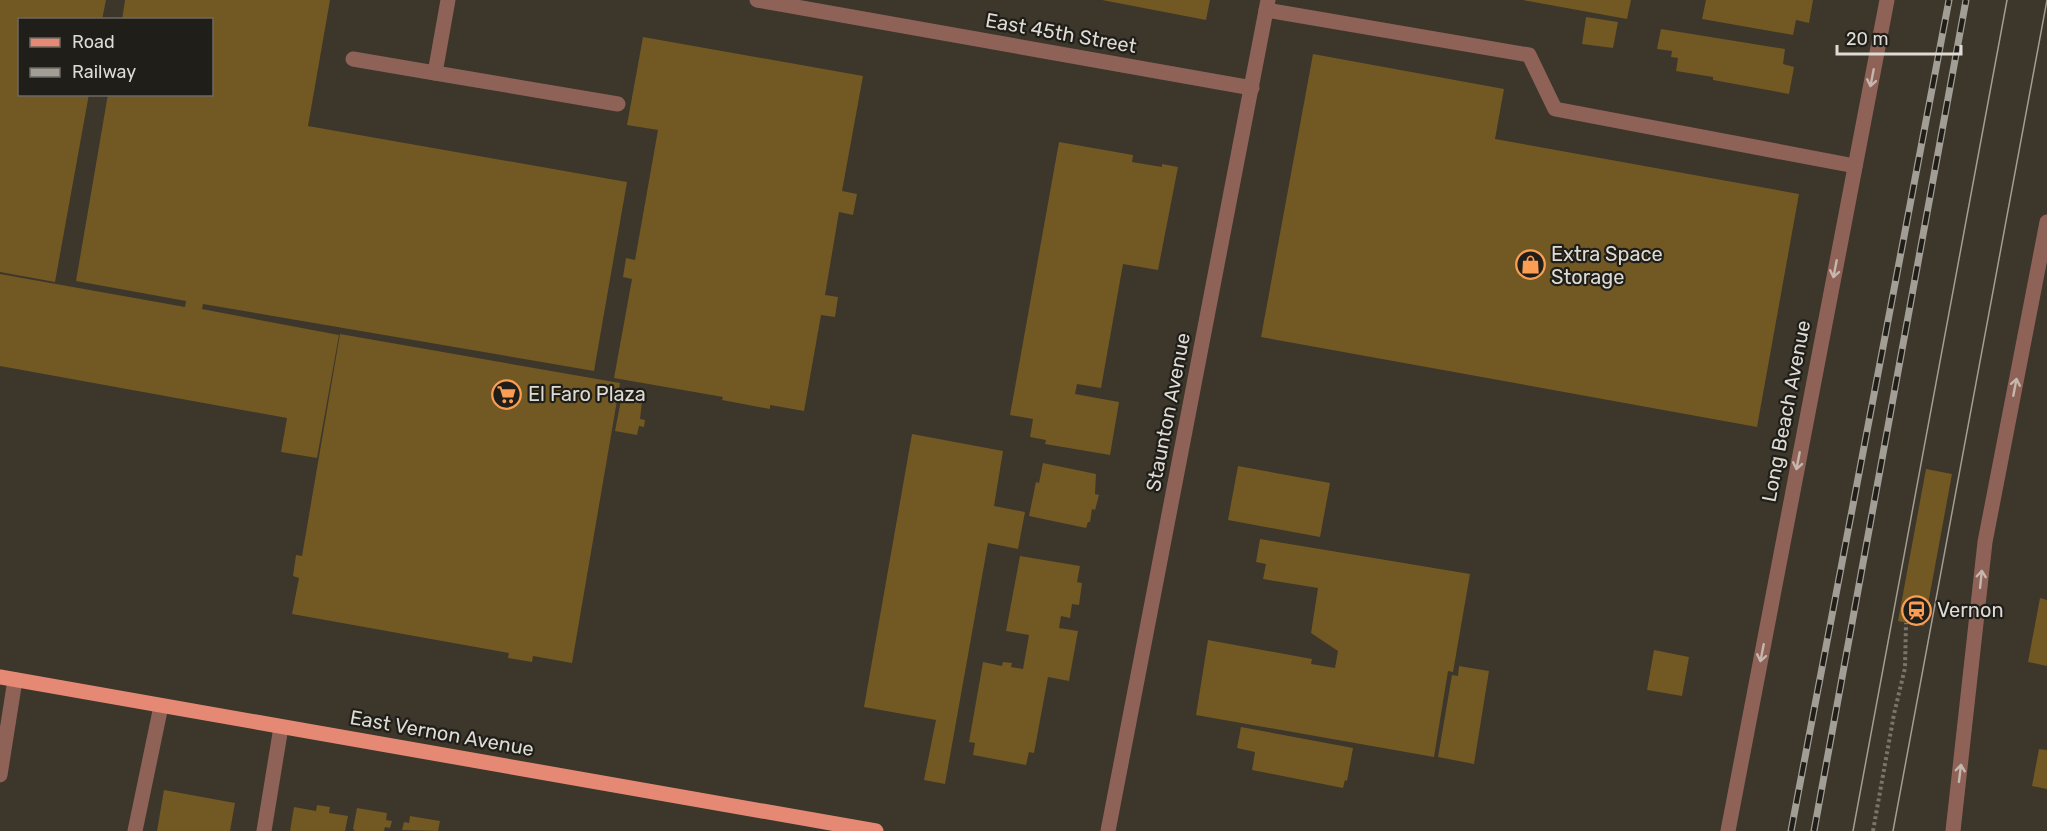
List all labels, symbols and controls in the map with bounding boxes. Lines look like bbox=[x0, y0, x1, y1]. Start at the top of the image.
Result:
street label: East 45th Street bbox=[984, 8, 1139, 58]
legend bbox=[18, 18, 213, 96]
scale bar bbox=[1837, 18, 1962, 56]
text: 20 m bbox=[1846, 28, 1888, 50]
text: Road bbox=[72, 31, 115, 53]
text: Railway bbox=[72, 61, 136, 83]
one-way arrow bbox=[1866, 68, 1877, 87]
place label: Extra Space Storage bbox=[1551, 242, 1663, 289]
shop icon: Extra Space Storage bbox=[1514, 249, 1546, 281]
one-way arrow bbox=[1829, 259, 1840, 279]
street label: Long Beach Avenue bbox=[1757, 318, 1815, 504]
street label: Staunton Avenue bbox=[1141, 331, 1195, 493]
supermarket icon: El Faro Plaza bbox=[491, 378, 523, 410]
one-way arrow bbox=[2010, 378, 2021, 397]
place label: El Faro Plaza bbox=[528, 382, 646, 406]
one-way arrow bbox=[1792, 451, 1803, 470]
one-way arrow bbox=[1976, 570, 1987, 590]
station icon: Vernon bbox=[1900, 594, 1932, 626]
place label: Vernon bbox=[1937, 598, 2004, 622]
one-way arrow bbox=[1756, 642, 1767, 662]
street label: East Vernon Avenue bbox=[348, 705, 536, 761]
one-way arrow bbox=[1955, 764, 1966, 783]

